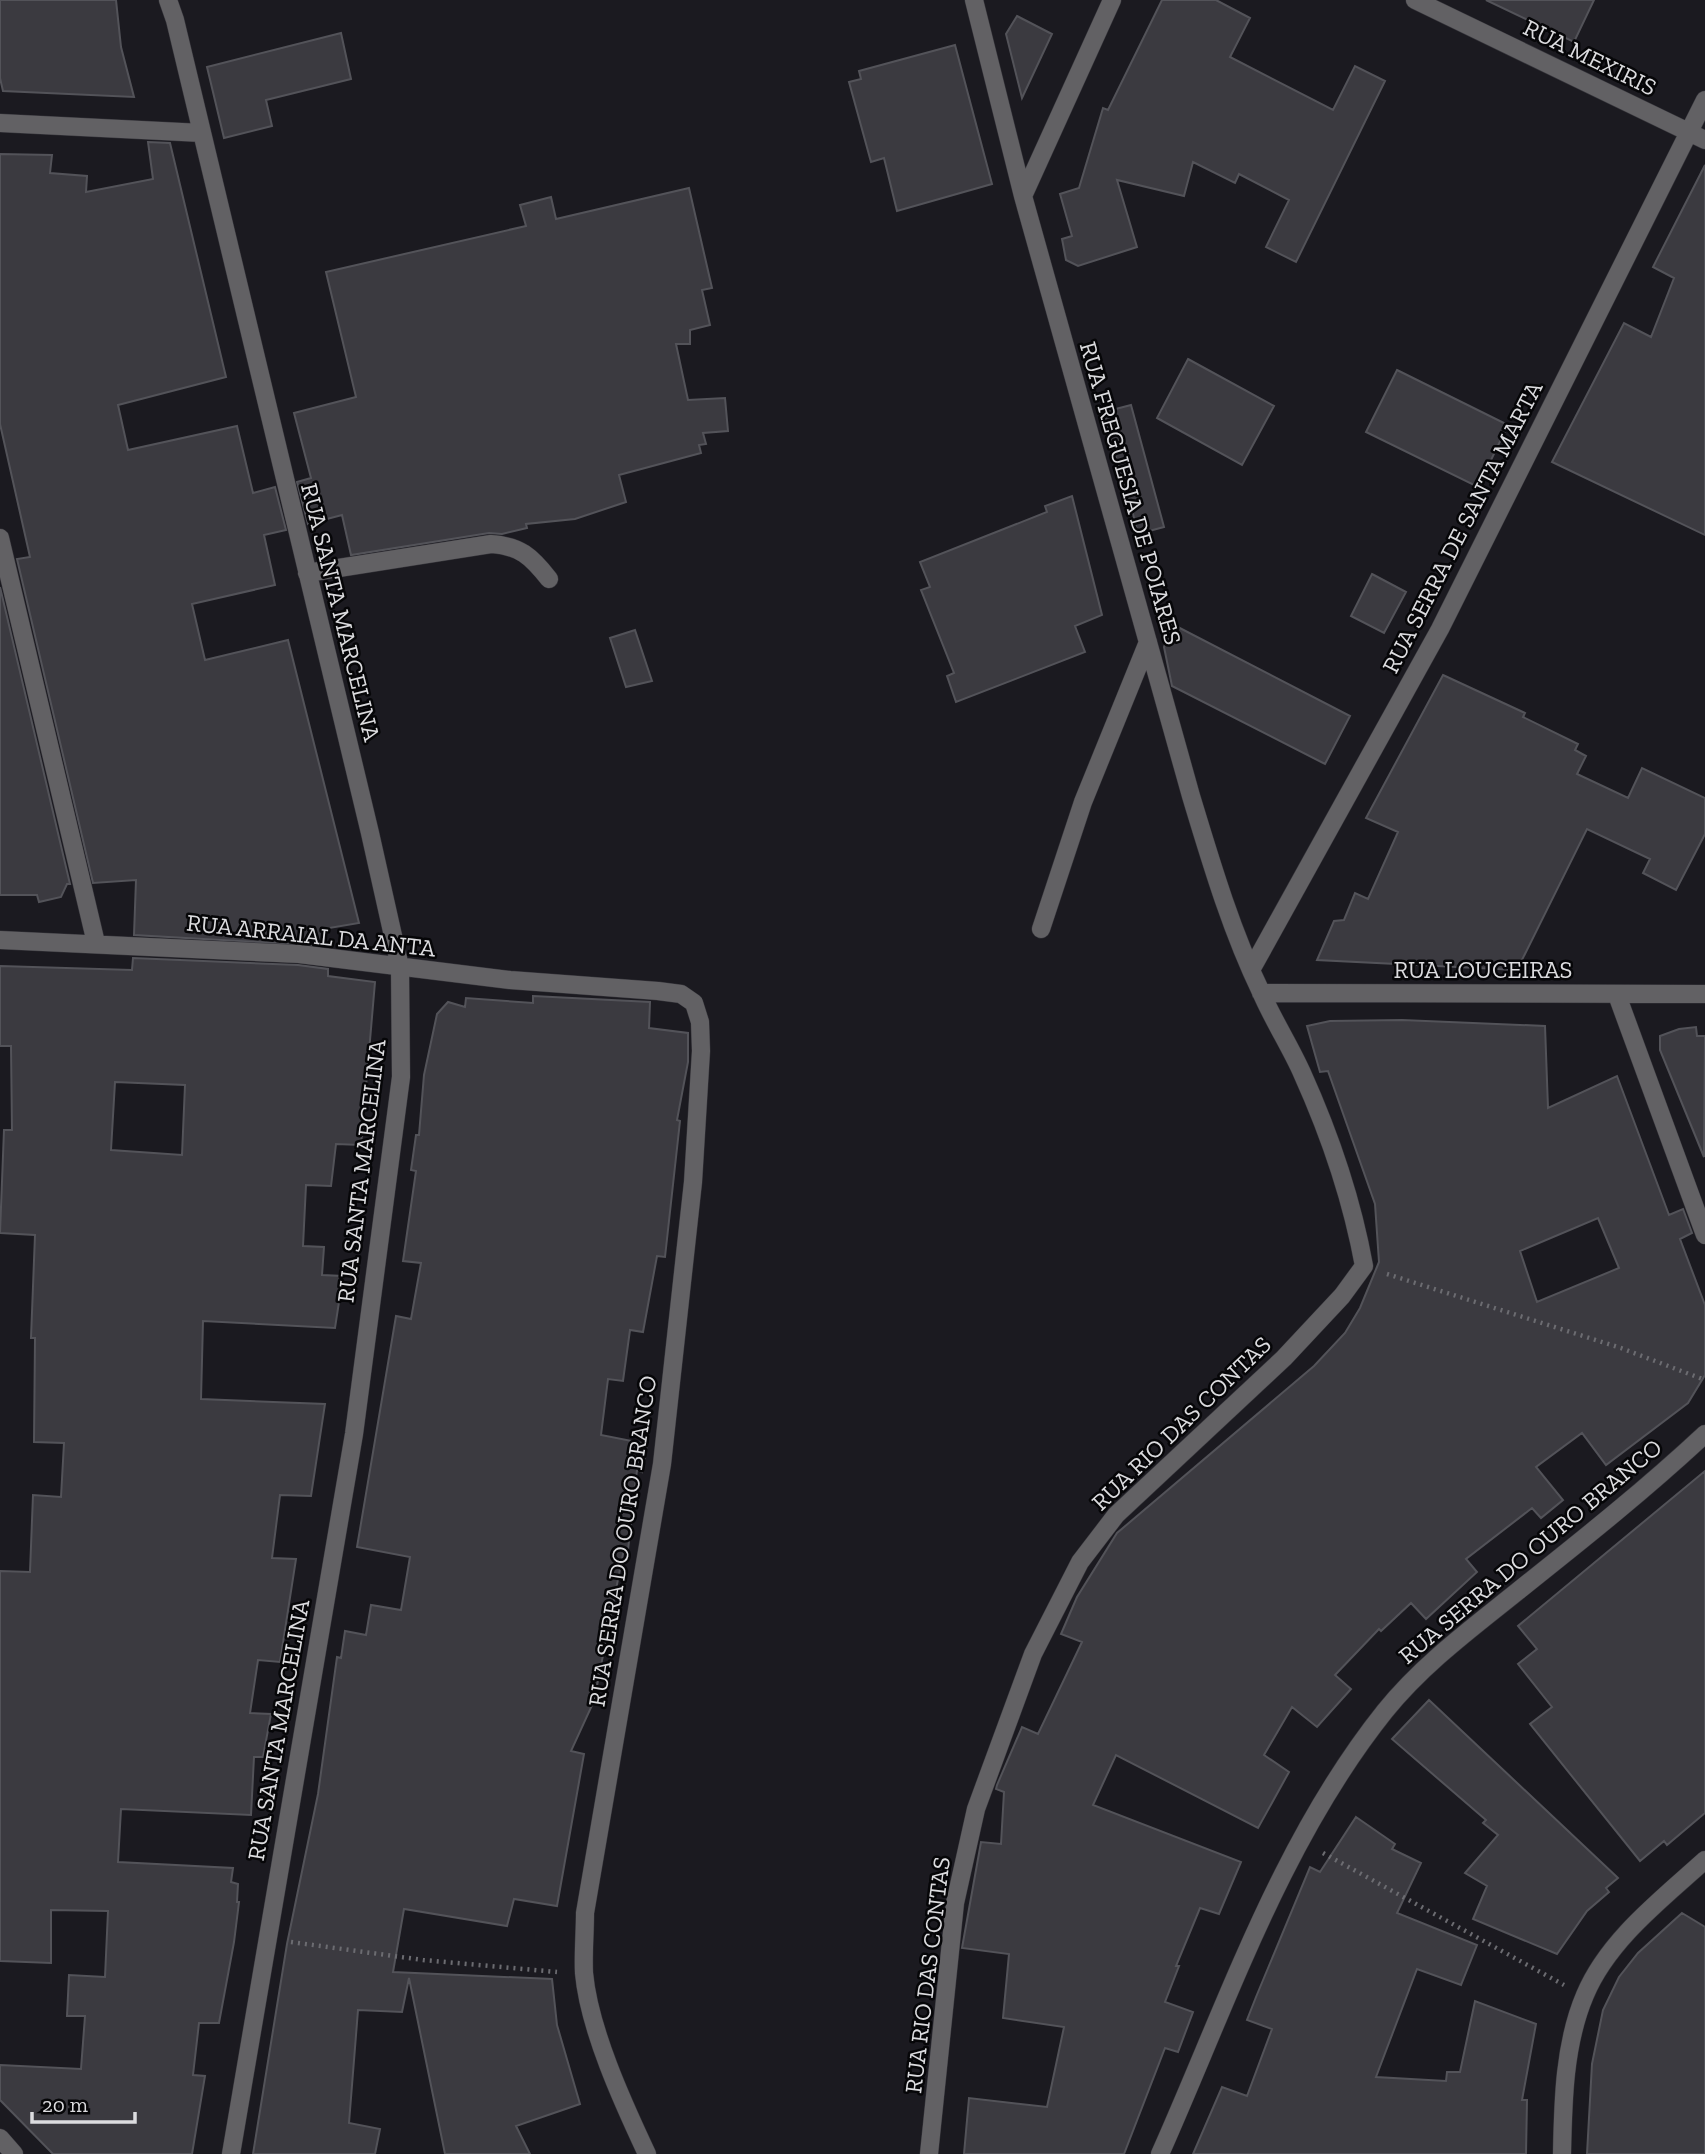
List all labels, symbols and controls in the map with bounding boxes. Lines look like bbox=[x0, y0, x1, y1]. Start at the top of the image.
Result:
street label: RUA MEXIRIS bbox=[1519, 12, 1661, 102]
street label: RUA FREGUESIA DE POIARES bbox=[1074, 338, 1188, 648]
street label: RUA SERRA DE SANTA MARTA bbox=[1376, 376, 1549, 678]
street label: RUA SANTA MARCELINA bbox=[295, 480, 387, 744]
street label: RUA ARRAIAL DA ANTA bbox=[185, 908, 437, 963]
street label: RUA LOUCEIRAS bbox=[1394, 955, 1572, 984]
street label: RUA SANTA MARCELINA bbox=[330, 1037, 392, 1304]
street label: RUA RIO DAS CONTAS bbox=[1085, 1330, 1277, 1516]
street label: RUA SERRA DO OURO BRANCO bbox=[581, 1373, 663, 1709]
street label: RUA SERRA DO OURO BRANCO bbox=[1392, 1432, 1668, 1670]
street label: RUA SANTA MARCELINA bbox=[241, 1597, 315, 1863]
street label: RUA RIO DAS CONTAS bbox=[898, 1855, 956, 2095]
scale bar bbox=[32, 2080, 135, 2124]
text: 20 m bbox=[42, 2092, 88, 2117]

